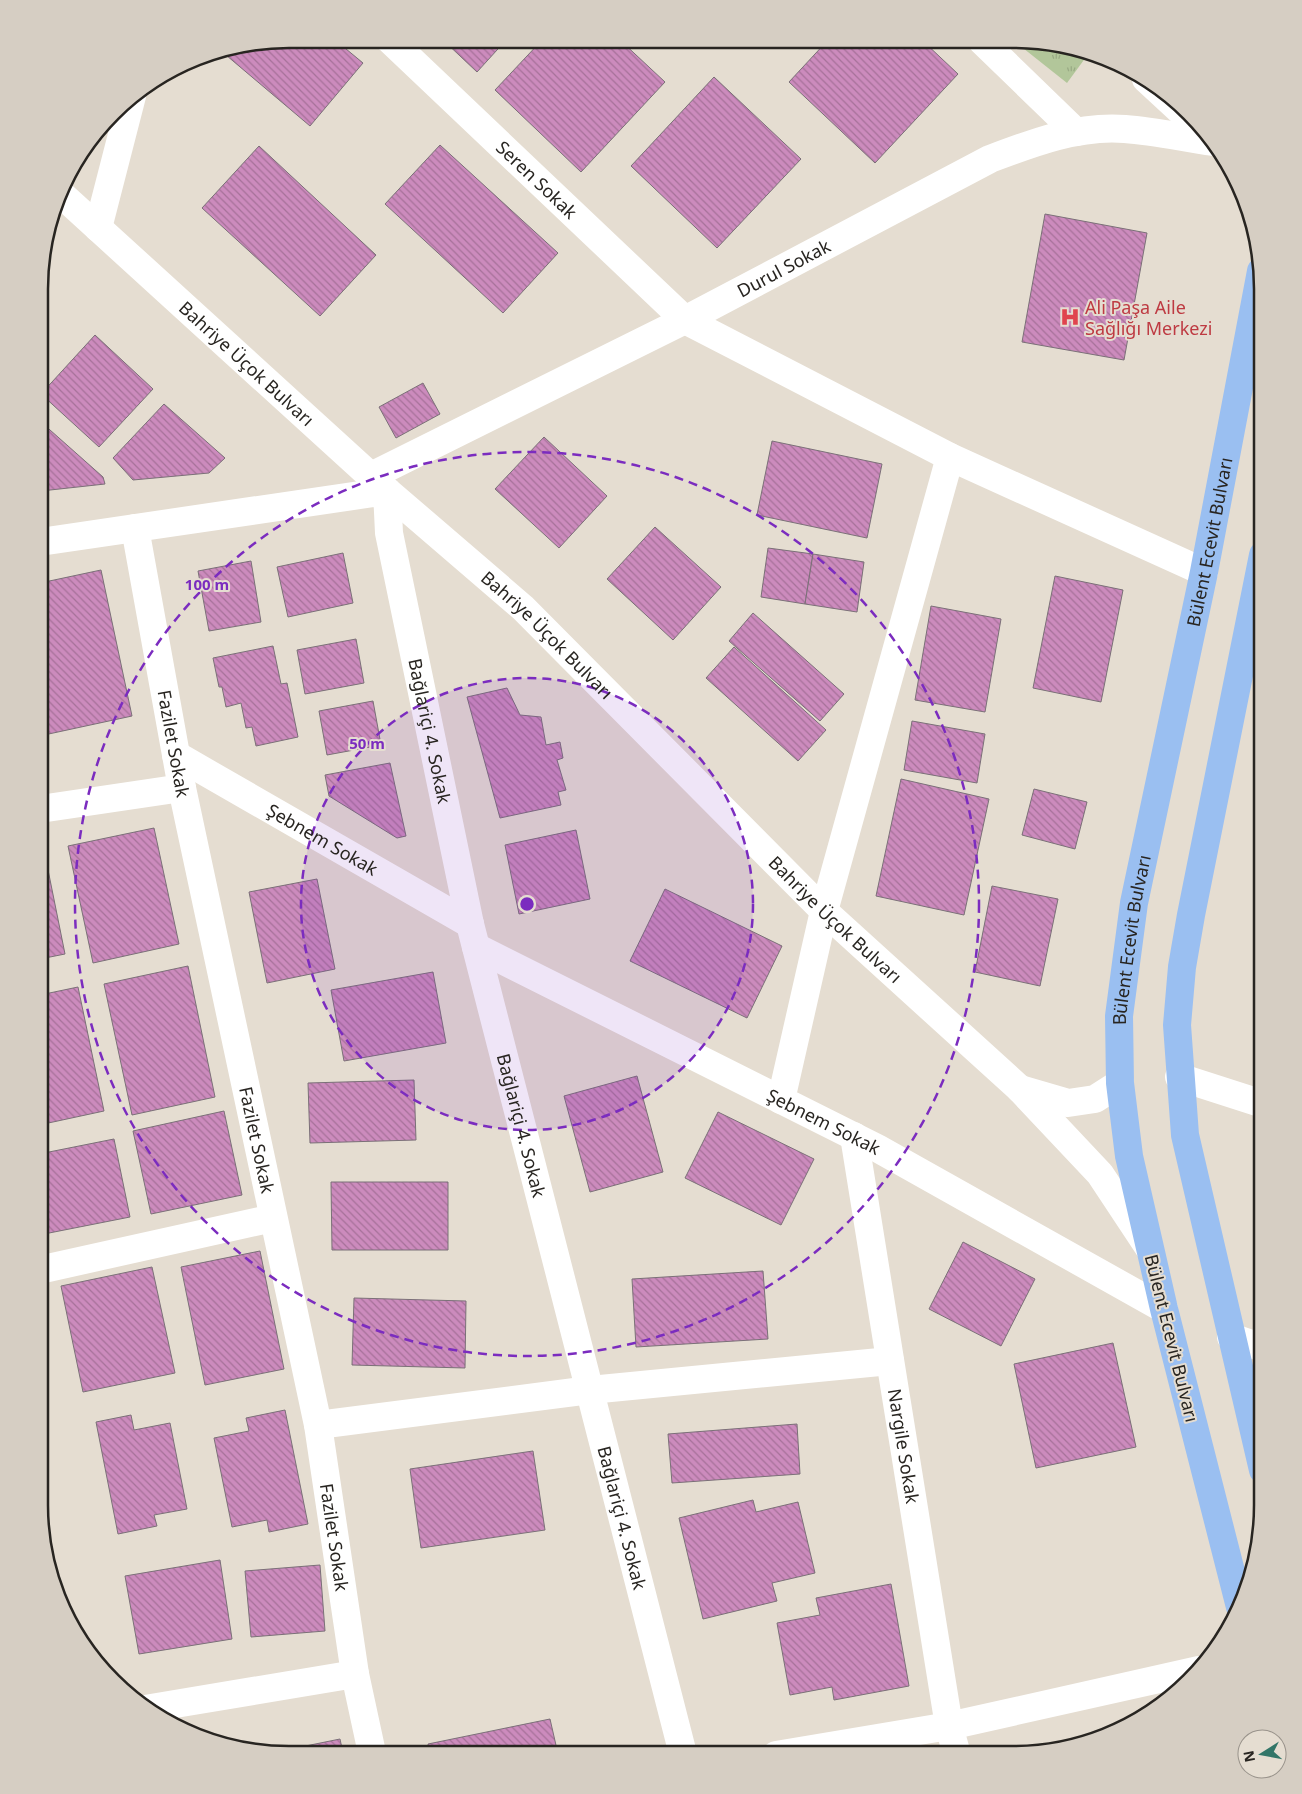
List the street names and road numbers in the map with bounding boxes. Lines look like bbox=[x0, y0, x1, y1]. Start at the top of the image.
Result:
street label: Seren Sokak bbox=[491, 135, 583, 224]
street label: Durul Sokak bbox=[733, 233, 835, 302]
street label: Bahriye Üçok Bulvarı bbox=[174, 296, 320, 431]
street label: Bülent Ecevit Bulvarı bbox=[1181, 455, 1238, 629]
street label: Bahriye Üçok Bulvarı bbox=[476, 565, 619, 704]
street label: Bağlariçi 4. Sokak bbox=[403, 656, 457, 806]
street label: Fazilet Sokak bbox=[152, 688, 196, 800]
street label: Şebnem Sokak bbox=[263, 798, 383, 881]
street label: Bahriye Üçok Bulvarı bbox=[764, 850, 907, 988]
street label: Bülent Ecevit Bulvarı bbox=[1107, 852, 1156, 1025]
street label: Bağlariçi 4. Sokak bbox=[492, 1051, 552, 1200]
street label: Şebnem Sokak bbox=[763, 1083, 885, 1160]
street label: Fazilet Sokak bbox=[234, 1084, 280, 1196]
street label: Bülent Ecevit Bulvarı bbox=[1140, 1252, 1204, 1424]
street label: Nargile Sokak bbox=[883, 1387, 925, 1506]
street label: Bağlariçi 4. Sokak bbox=[592, 1443, 652, 1593]
street label: Fazilet Sokak bbox=[315, 1482, 355, 1593]

